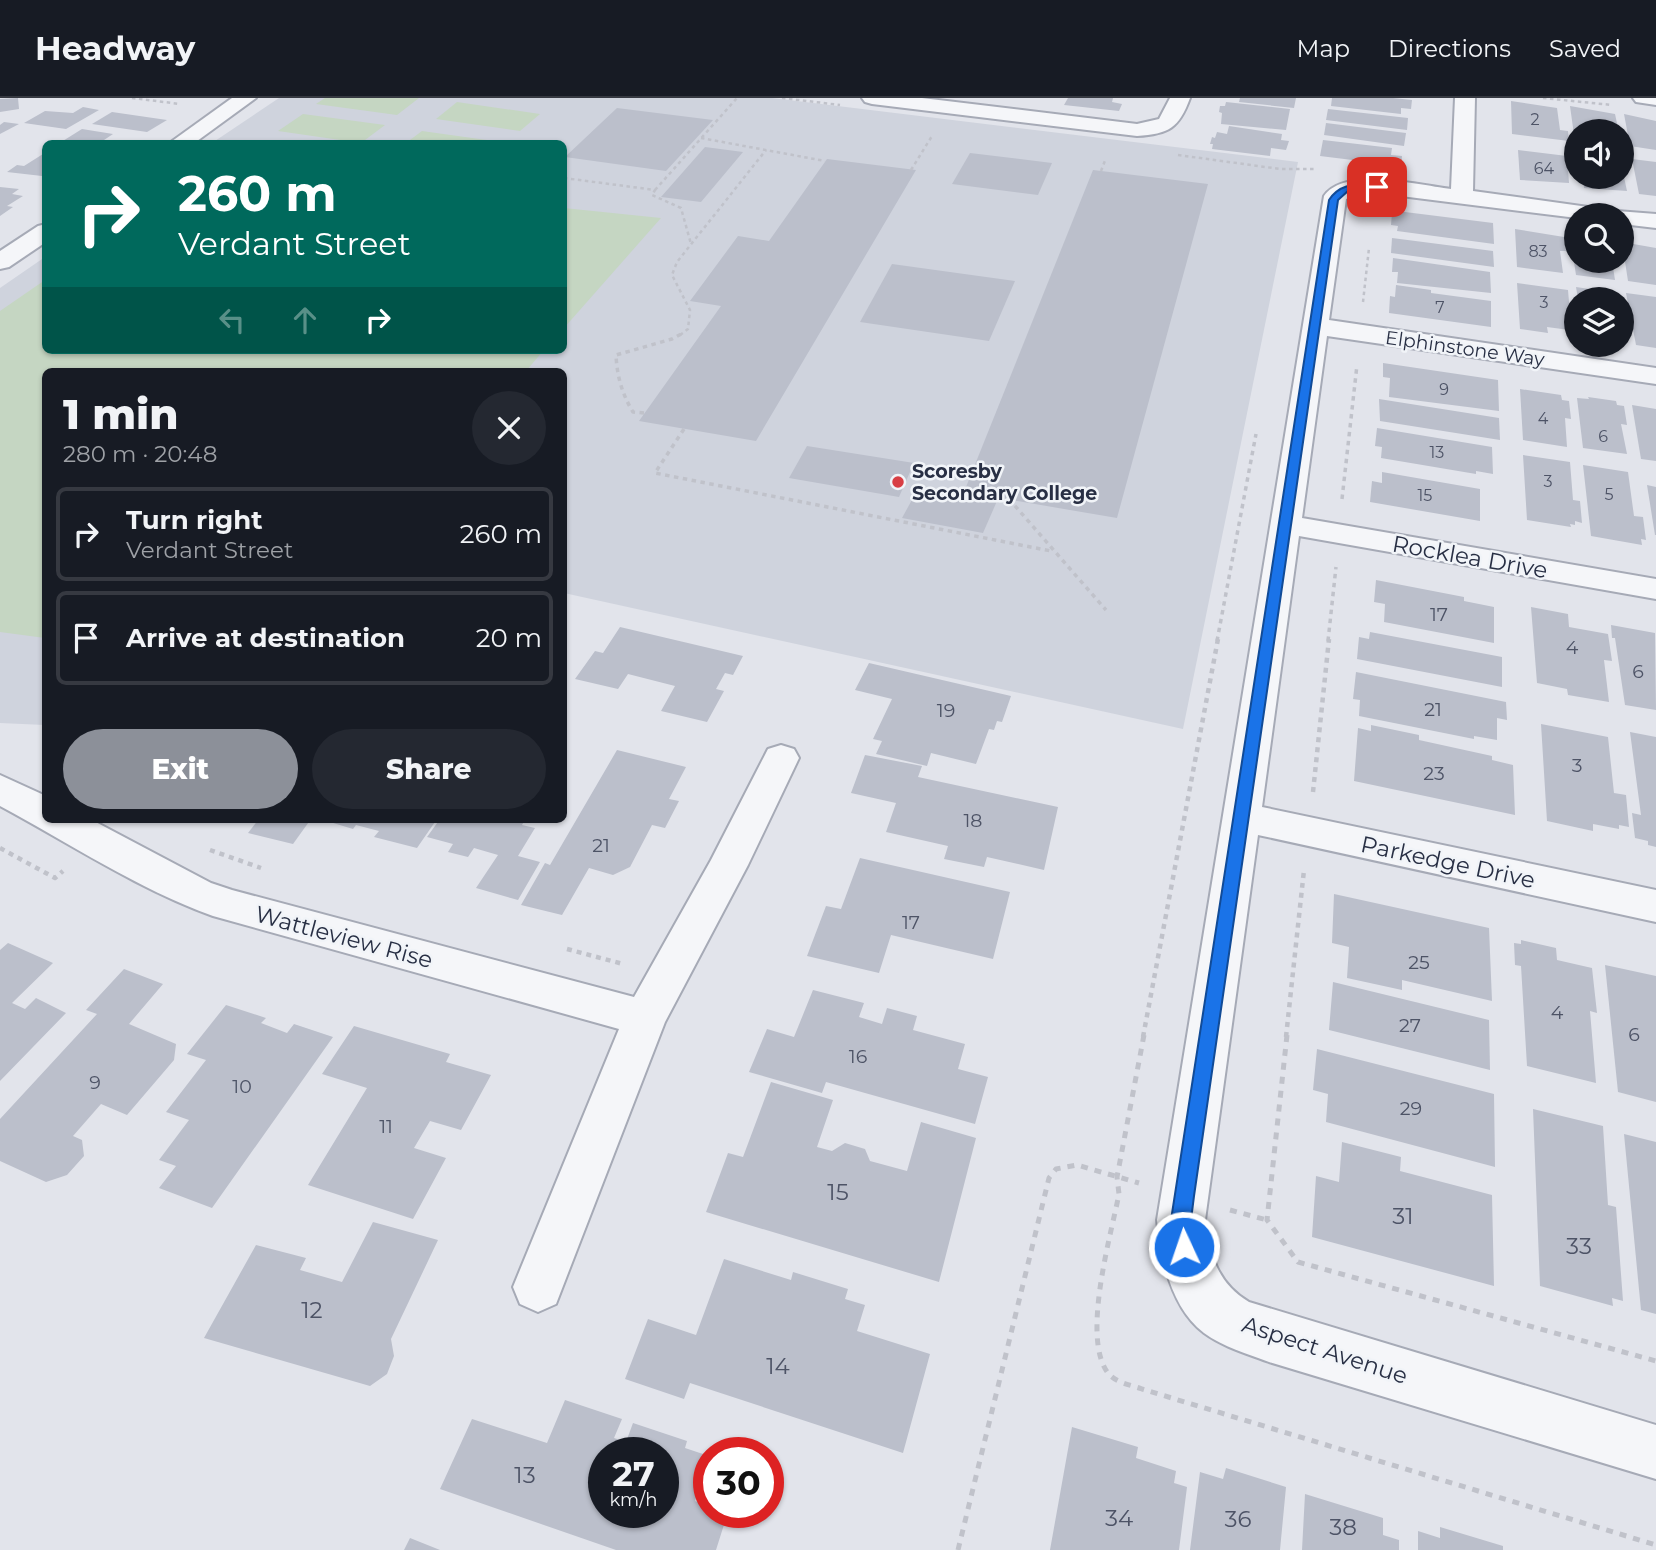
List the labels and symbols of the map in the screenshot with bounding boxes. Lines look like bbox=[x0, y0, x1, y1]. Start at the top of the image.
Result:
house number: 2 bbox=[1530, 110, 1540, 129]
pin bbox=[1347, 157, 1407, 217]
house number: 64 bbox=[1534, 159, 1555, 178]
house number: 83 bbox=[1528, 242, 1548, 261]
house number: 3 bbox=[1539, 293, 1549, 312]
house number: 7 bbox=[1435, 298, 1445, 317]
street label: Elphinstone Way bbox=[1384, 326, 1547, 371]
house number: 9 bbox=[1439, 380, 1449, 399]
house number: 4 bbox=[1538, 409, 1549, 428]
house number: 6 bbox=[1598, 427, 1608, 446]
house number: 13 bbox=[1430, 443, 1444, 462]
place label: Scoresby Secondary College bbox=[912, 460, 1097, 505]
house number: 3 bbox=[1543, 472, 1553, 491]
marker: Scoresby Secondary College bbox=[890, 474, 906, 490]
house number: 5 bbox=[1604, 485, 1614, 504]
house number: 15 bbox=[1418, 486, 1432, 505]
street label: Rocklea Drive bbox=[1390, 530, 1550, 584]
house number: 17 bbox=[1430, 603, 1448, 626]
house number: 4 bbox=[1566, 636, 1579, 659]
house number: 6 bbox=[1632, 660, 1644, 683]
house number: 21 bbox=[1424, 698, 1442, 721]
house number: 19 bbox=[937, 699, 955, 722]
house number: 3 bbox=[1572, 754, 1582, 777]
house number: 23 bbox=[1423, 762, 1445, 785]
house number: 18 bbox=[964, 809, 982, 832]
street label: Parkedge Drive bbox=[1358, 830, 1538, 894]
house number: 21 bbox=[592, 834, 610, 857]
street label: Wattleview Rise bbox=[252, 900, 436, 974]
house number: 17 bbox=[902, 911, 920, 934]
house number: 25 bbox=[1408, 951, 1430, 974]
house number: 4 bbox=[1551, 1001, 1564, 1024]
house number: 27 bbox=[1399, 1014, 1421, 1037]
house number: 6 bbox=[1628, 1023, 1640, 1046]
house number: 16 bbox=[849, 1045, 867, 1068]
house number: 9 bbox=[89, 1071, 101, 1094]
house number: 10 bbox=[232, 1075, 252, 1098]
house number: 29 bbox=[1400, 1097, 1422, 1120]
house number: 11 bbox=[379, 1115, 393, 1138]
house number: 15 bbox=[827, 1178, 849, 1206]
house number: 31 bbox=[1392, 1202, 1414, 1230]
position arrow bbox=[1147, 1210, 1221, 1284]
house number: 33 bbox=[1566, 1232, 1592, 1260]
house number: 12 bbox=[301, 1296, 323, 1324]
street label: Aspect Avenue bbox=[1239, 1310, 1411, 1390]
house number: 14 bbox=[766, 1352, 790, 1380]
speed limit sign: 30 bbox=[693, 1437, 784, 1528]
house number: 13 bbox=[514, 1461, 536, 1489]
house number: 34 bbox=[1105, 1504, 1133, 1532]
house number: 36 bbox=[1225, 1505, 1251, 1533]
house number: 38 bbox=[1329, 1513, 1357, 1541]

